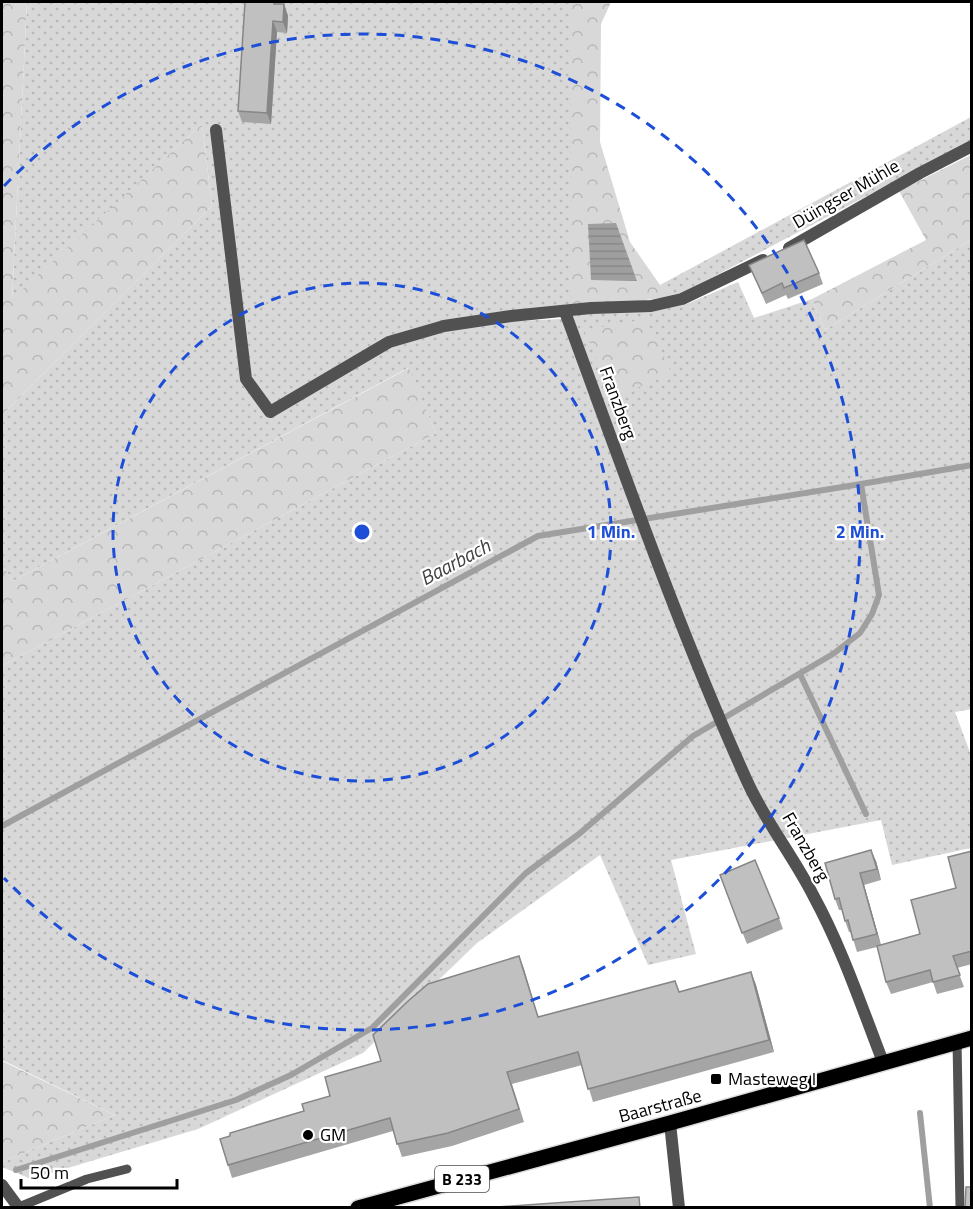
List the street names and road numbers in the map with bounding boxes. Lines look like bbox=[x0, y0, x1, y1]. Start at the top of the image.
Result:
street label: Düingser Mühle bbox=[787, 152, 904, 235]
street label: Franzberg bbox=[593, 362, 644, 443]
street label: Franzberg bbox=[776, 807, 837, 886]
street label: Baarstraße bbox=[615, 1082, 704, 1130]
road number: B 233 bbox=[435, 1166, 489, 1192]

